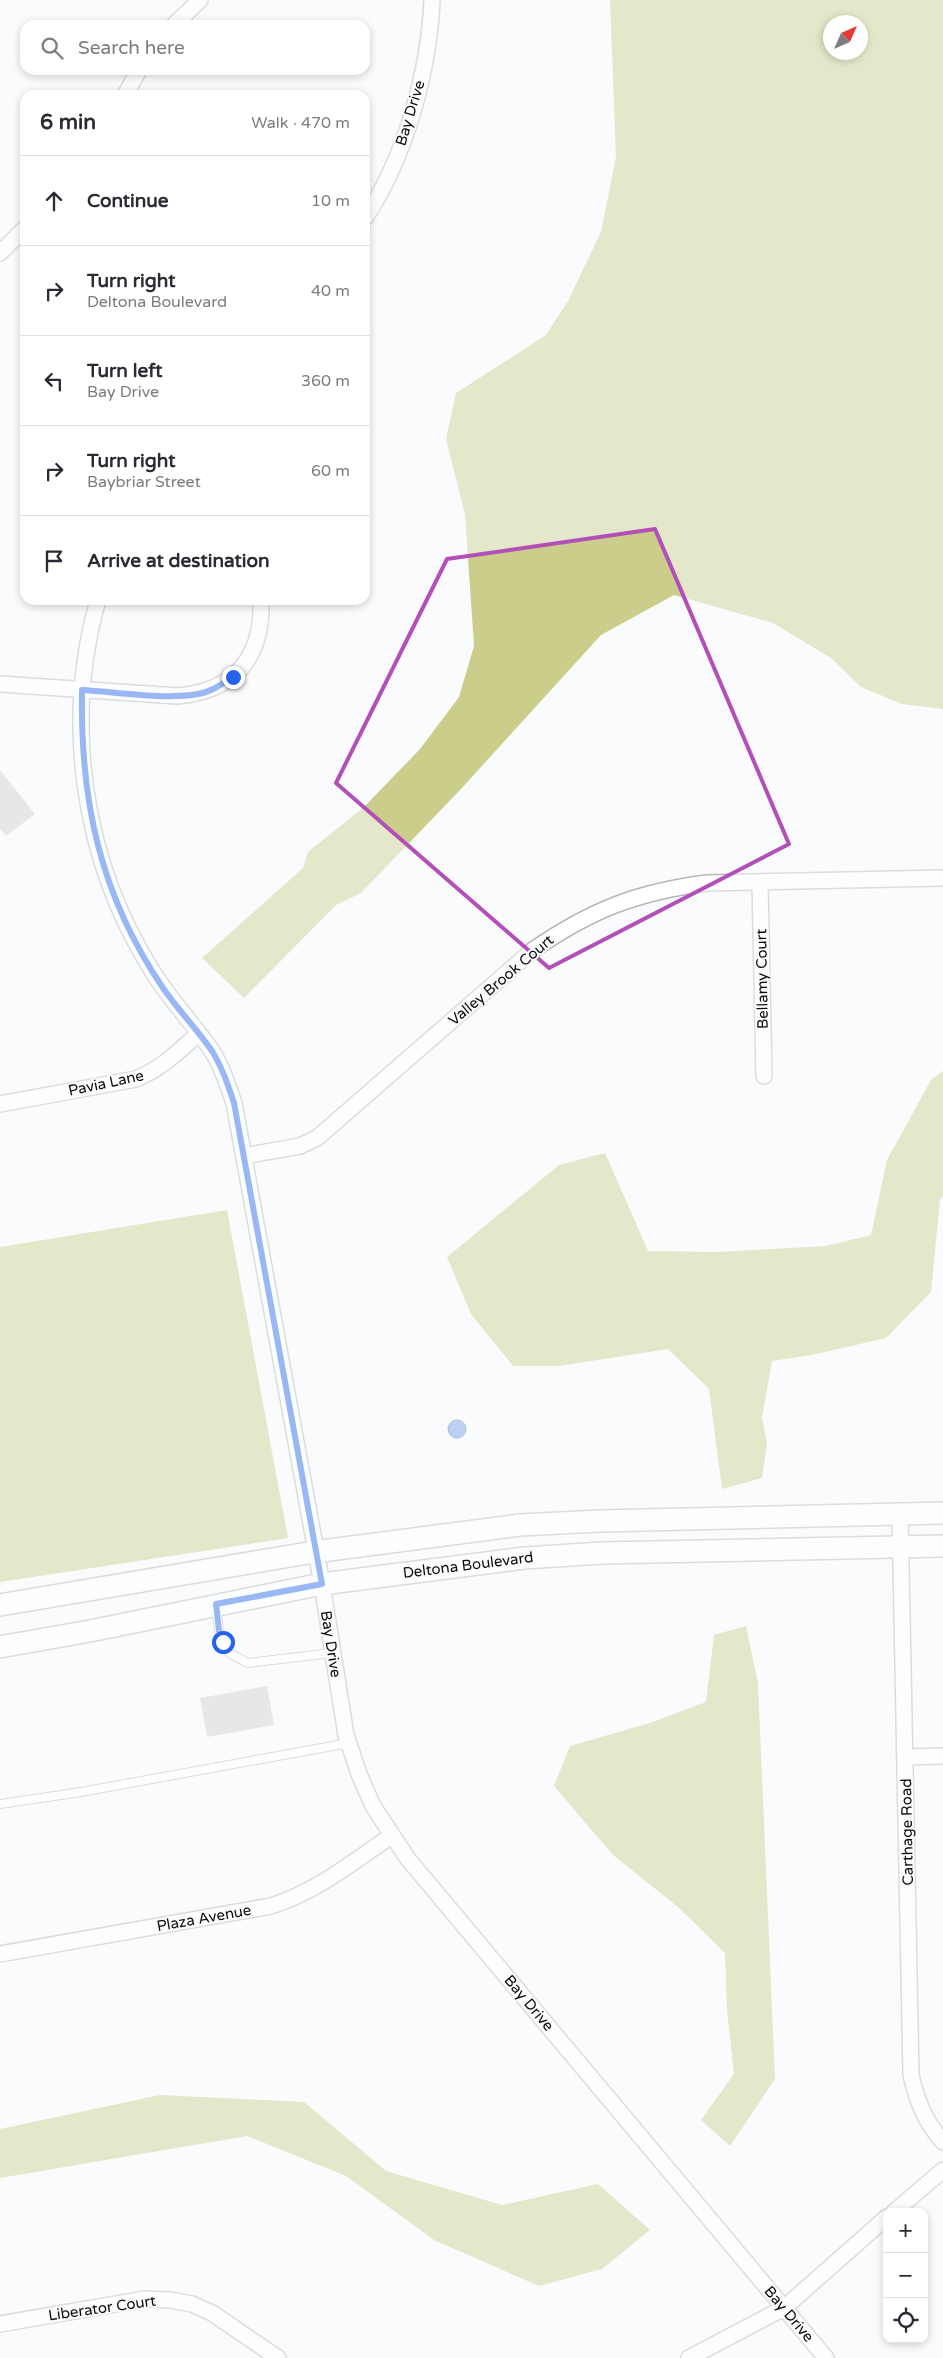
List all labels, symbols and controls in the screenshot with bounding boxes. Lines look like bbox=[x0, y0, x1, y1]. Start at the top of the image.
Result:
north arrow bbox=[823, 15, 868, 60]
search box bbox=[20, 20, 370, 75]
icon: search bbox=[38, 34, 66, 62]
text: Search here bbox=[78, 37, 185, 59]
street label: Bay Drive bbox=[392, 78, 428, 148]
text: 6 min bbox=[40, 110, 96, 135]
text: Walk · 470 m bbox=[251, 113, 350, 133]
icon: ahead bbox=[40, 187, 68, 215]
text: Continue bbox=[87, 190, 169, 212]
text: 10 m bbox=[311, 191, 350, 211]
text: Turn right bbox=[87, 270, 175, 292]
icon: right bbox=[40, 277, 68, 305]
text: 40 m bbox=[311, 281, 350, 301]
text: Deltona Boulevard bbox=[87, 292, 227, 312]
text: Turn left bbox=[87, 360, 163, 382]
icon: left bbox=[40, 367, 68, 395]
text: 360 m bbox=[301, 371, 350, 391]
text: Bay Drive bbox=[87, 382, 159, 402]
text: Turn right bbox=[87, 450, 175, 472]
icon: right bbox=[40, 457, 68, 485]
text: 60 m bbox=[311, 461, 350, 481]
text: Baybriar Street bbox=[87, 472, 201, 492]
icon: arrive bbox=[40, 547, 68, 575]
text: Arrive at destination bbox=[87, 550, 270, 572]
route end bbox=[222, 666, 245, 689]
street label: Bellamy Court bbox=[752, 928, 772, 1029]
street label: Valley Brook Court bbox=[445, 931, 558, 1029]
street label: Pavia Lane bbox=[67, 1066, 145, 1100]
street label: Deltona Boulevard bbox=[402, 1548, 534, 1582]
street label: Bay Drive bbox=[317, 1609, 345, 1679]
route start bbox=[212, 1631, 235, 1654]
street label: Carthage Road bbox=[897, 1778, 917, 1886]
street label: Plaza Avenue bbox=[155, 1901, 253, 1935]
street label: Bay Drive bbox=[500, 1971, 558, 2035]
map controls bbox=[883, 2208, 928, 2343]
button: + bbox=[883, 2208, 928, 2253]
button: − bbox=[883, 2253, 928, 2298]
street label: Bay Drive bbox=[760, 2282, 818, 2346]
street label: Liberator Court bbox=[47, 2291, 157, 2324]
button: locate bbox=[883, 2298, 928, 2343]

